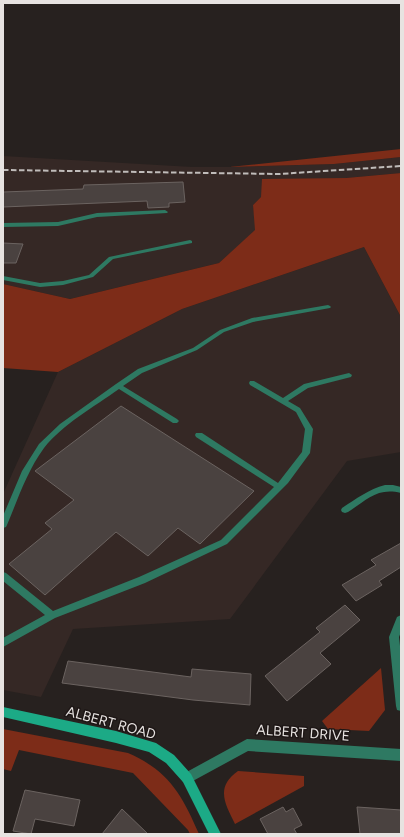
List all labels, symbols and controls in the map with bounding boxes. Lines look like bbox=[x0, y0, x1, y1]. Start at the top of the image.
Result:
street label: ALBERT ROAD bbox=[64, 703, 158, 743]
street label: ALBERT DRIVE bbox=[256, 721, 350, 745]

